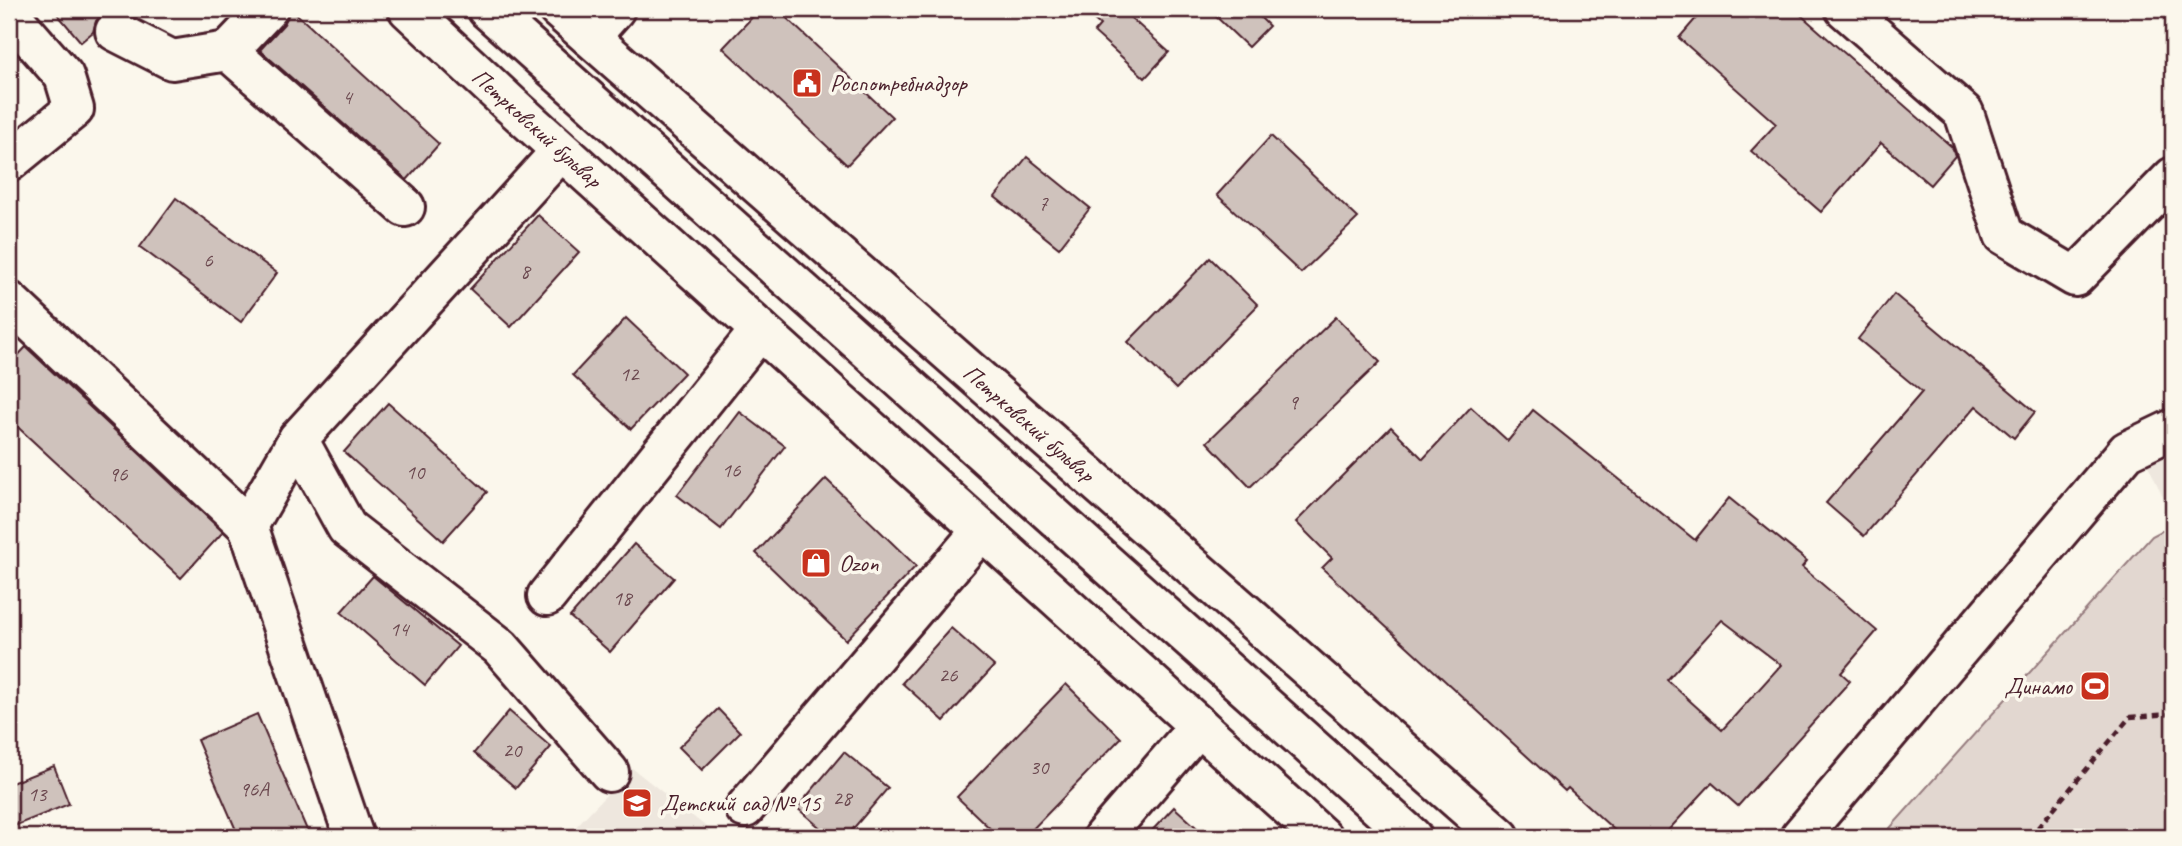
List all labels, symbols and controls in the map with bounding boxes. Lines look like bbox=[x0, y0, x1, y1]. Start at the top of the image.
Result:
street label: Петрковский бульвар bbox=[466, 62, 610, 196]
public building icon: Роспотребнадзор bbox=[790, 66, 824, 100]
place label: Роспотребнадзор bbox=[830, 68, 969, 98]
house number: 4 bbox=[342, 84, 354, 110]
house number: 7 bbox=[1038, 190, 1049, 216]
house number: 6 bbox=[203, 247, 213, 273]
house number: 8 bbox=[520, 258, 532, 284]
street label: Петрковский бульвар bbox=[957, 358, 1103, 490]
house number: 12 bbox=[620, 361, 640, 387]
house number: 9 bbox=[1288, 389, 1299, 415]
house number: 16 bbox=[722, 457, 741, 483]
house number: 10 bbox=[406, 459, 426, 485]
house number: 96 bbox=[109, 461, 128, 487]
shop icon: Ozon bbox=[799, 546, 833, 580]
place label: Ozon bbox=[839, 548, 879, 578]
house number: 18 bbox=[613, 585, 634, 611]
house number: 14 bbox=[390, 616, 411, 642]
house number: 26 bbox=[939, 662, 958, 688]
sports icon: Динамо bbox=[2078, 669, 2112, 703]
place label: Динамо bbox=[2004, 671, 2074, 701]
house number: 20 bbox=[503, 737, 523, 763]
house number: 30 bbox=[1030, 754, 1050, 780]
house number: 96А bbox=[239, 776, 270, 802]
house number: 13 bbox=[28, 781, 48, 807]
house number: 28 bbox=[833, 785, 854, 811]
school or university icon: Детский сад № 15 bbox=[620, 786, 654, 820]
place label: Детский сад № 15 bbox=[660, 788, 822, 818]

